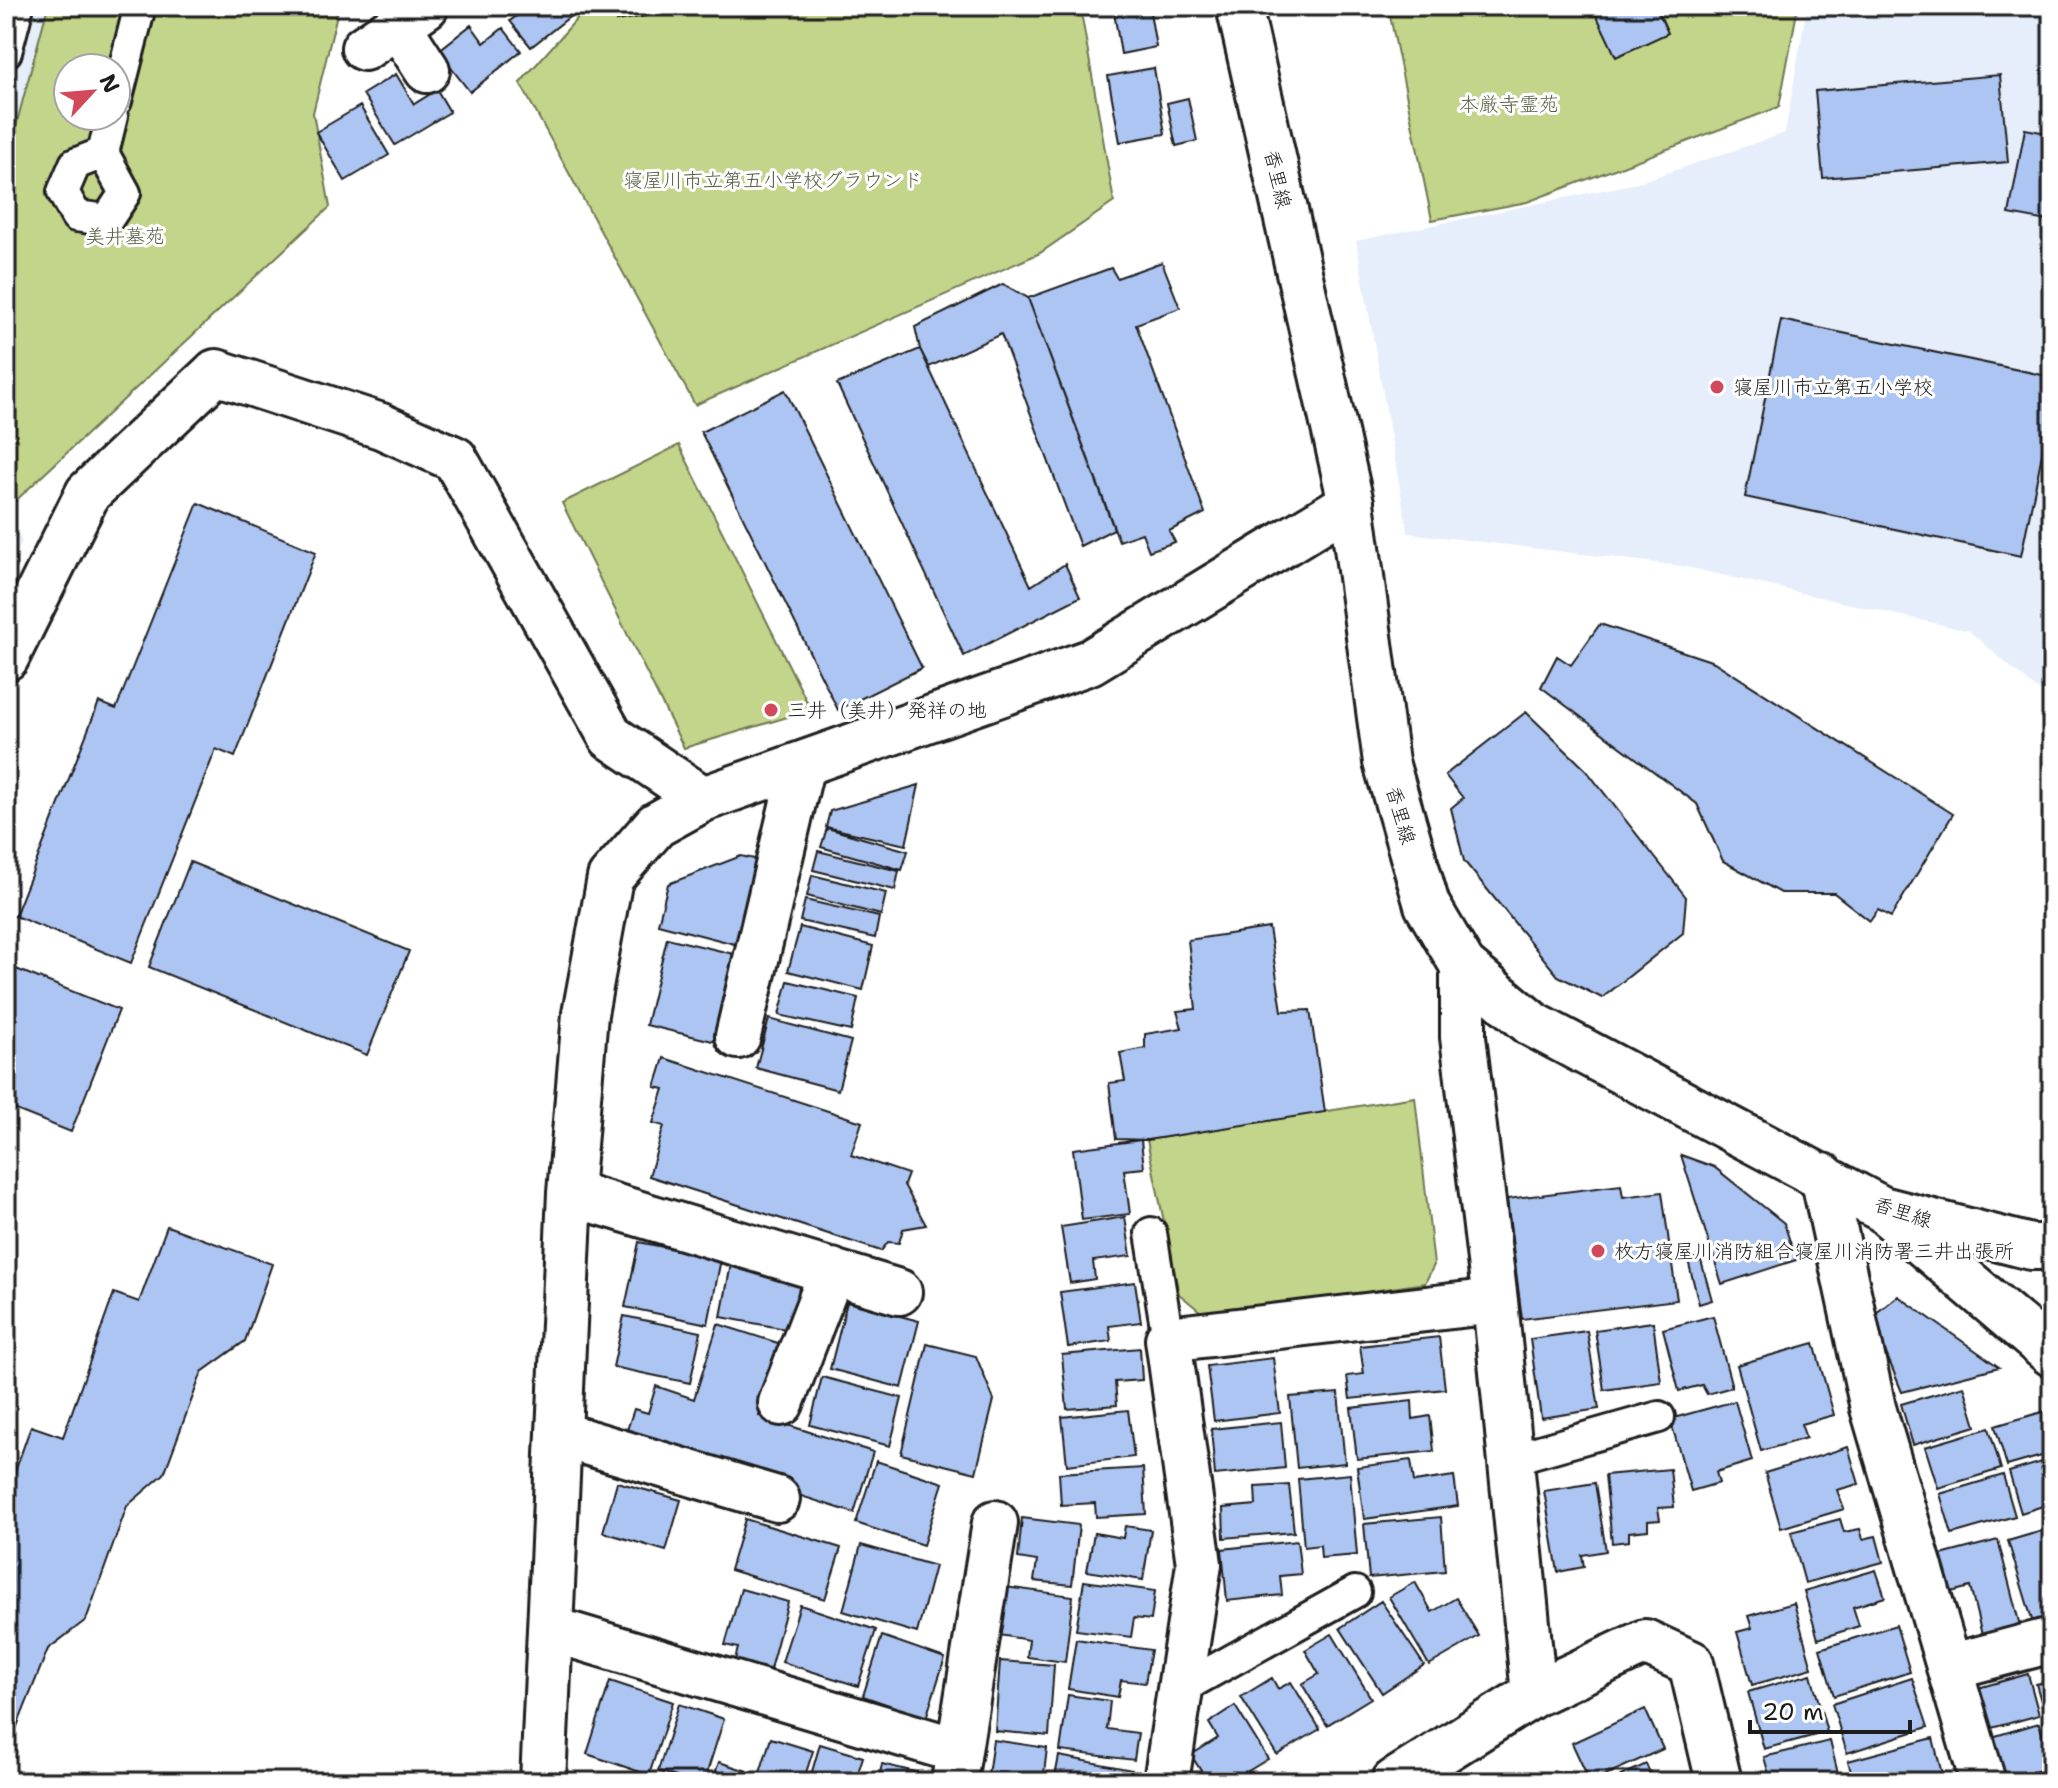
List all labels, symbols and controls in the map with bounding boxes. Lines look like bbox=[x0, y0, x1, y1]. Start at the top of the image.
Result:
north arrow bbox=[52, 52, 132, 132]
text: N bbox=[93, 69, 126, 98]
park label: 本厳寺霊苑 bbox=[1459, 91, 1559, 117]
street label: 香里線 bbox=[1259, 147, 1297, 211]
park label: 寝屋川市立第五小学校グラウンド bbox=[623, 167, 923, 193]
park label: 美井墓苑 bbox=[85, 223, 165, 249]
place label: 寝屋川市立第五小学校 bbox=[1733, 374, 1933, 400]
marker: 寝屋川市立第五小学校 bbox=[1708, 378, 1726, 396]
place label: 三井（美井）発祥の地 bbox=[787, 697, 987, 723]
marker: 三井（美井）発祥の地 bbox=[762, 701, 780, 719]
street label: 香里線 bbox=[1380, 783, 1422, 847]
street label: 香里線 bbox=[1870, 1190, 1936, 1234]
place label: 枚方寝屋川消防組合寝屋川消防署三井出張所 bbox=[1614, 1238, 2014, 1264]
marker: 枚方寝屋川消防組合寝屋川消防署三井出張所 bbox=[1589, 1242, 1607, 1260]
scale bar bbox=[1750, 1684, 1910, 1734]
text: 20 m bbox=[1762, 1696, 1824, 1728]

